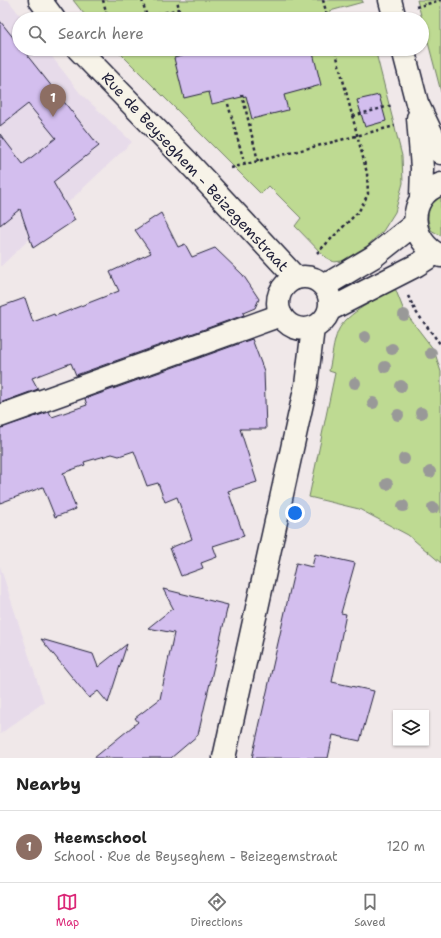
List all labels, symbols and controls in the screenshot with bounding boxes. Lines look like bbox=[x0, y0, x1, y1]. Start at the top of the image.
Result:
search box bbox=[12, 12, 429, 56]
icon: search bbox=[26, 23, 48, 45]
text: Search here bbox=[58, 24, 144, 44]
street label: Rue de Beyseghem - Beizegemstraat bbox=[97, 68, 293, 276]
pin: 1 bbox=[40, 84, 66, 117]
your location bbox=[285, 503, 305, 523]
map controls bbox=[393, 710, 429, 746]
button: layers bbox=[393, 710, 429, 746]
text: Nearby bbox=[16, 773, 81, 795]
text: Heemschool bbox=[54, 828, 147, 848]
text: 1 bbox=[26, 838, 32, 855]
text: 120 m bbox=[387, 838, 425, 855]
text: School · Rue de Beyseghem - Beizegemstraat bbox=[54, 848, 338, 865]
tab: Map bbox=[56, 891, 79, 930]
tab: Directions bbox=[190, 891, 243, 930]
tab: Saved bbox=[354, 891, 385, 930]

